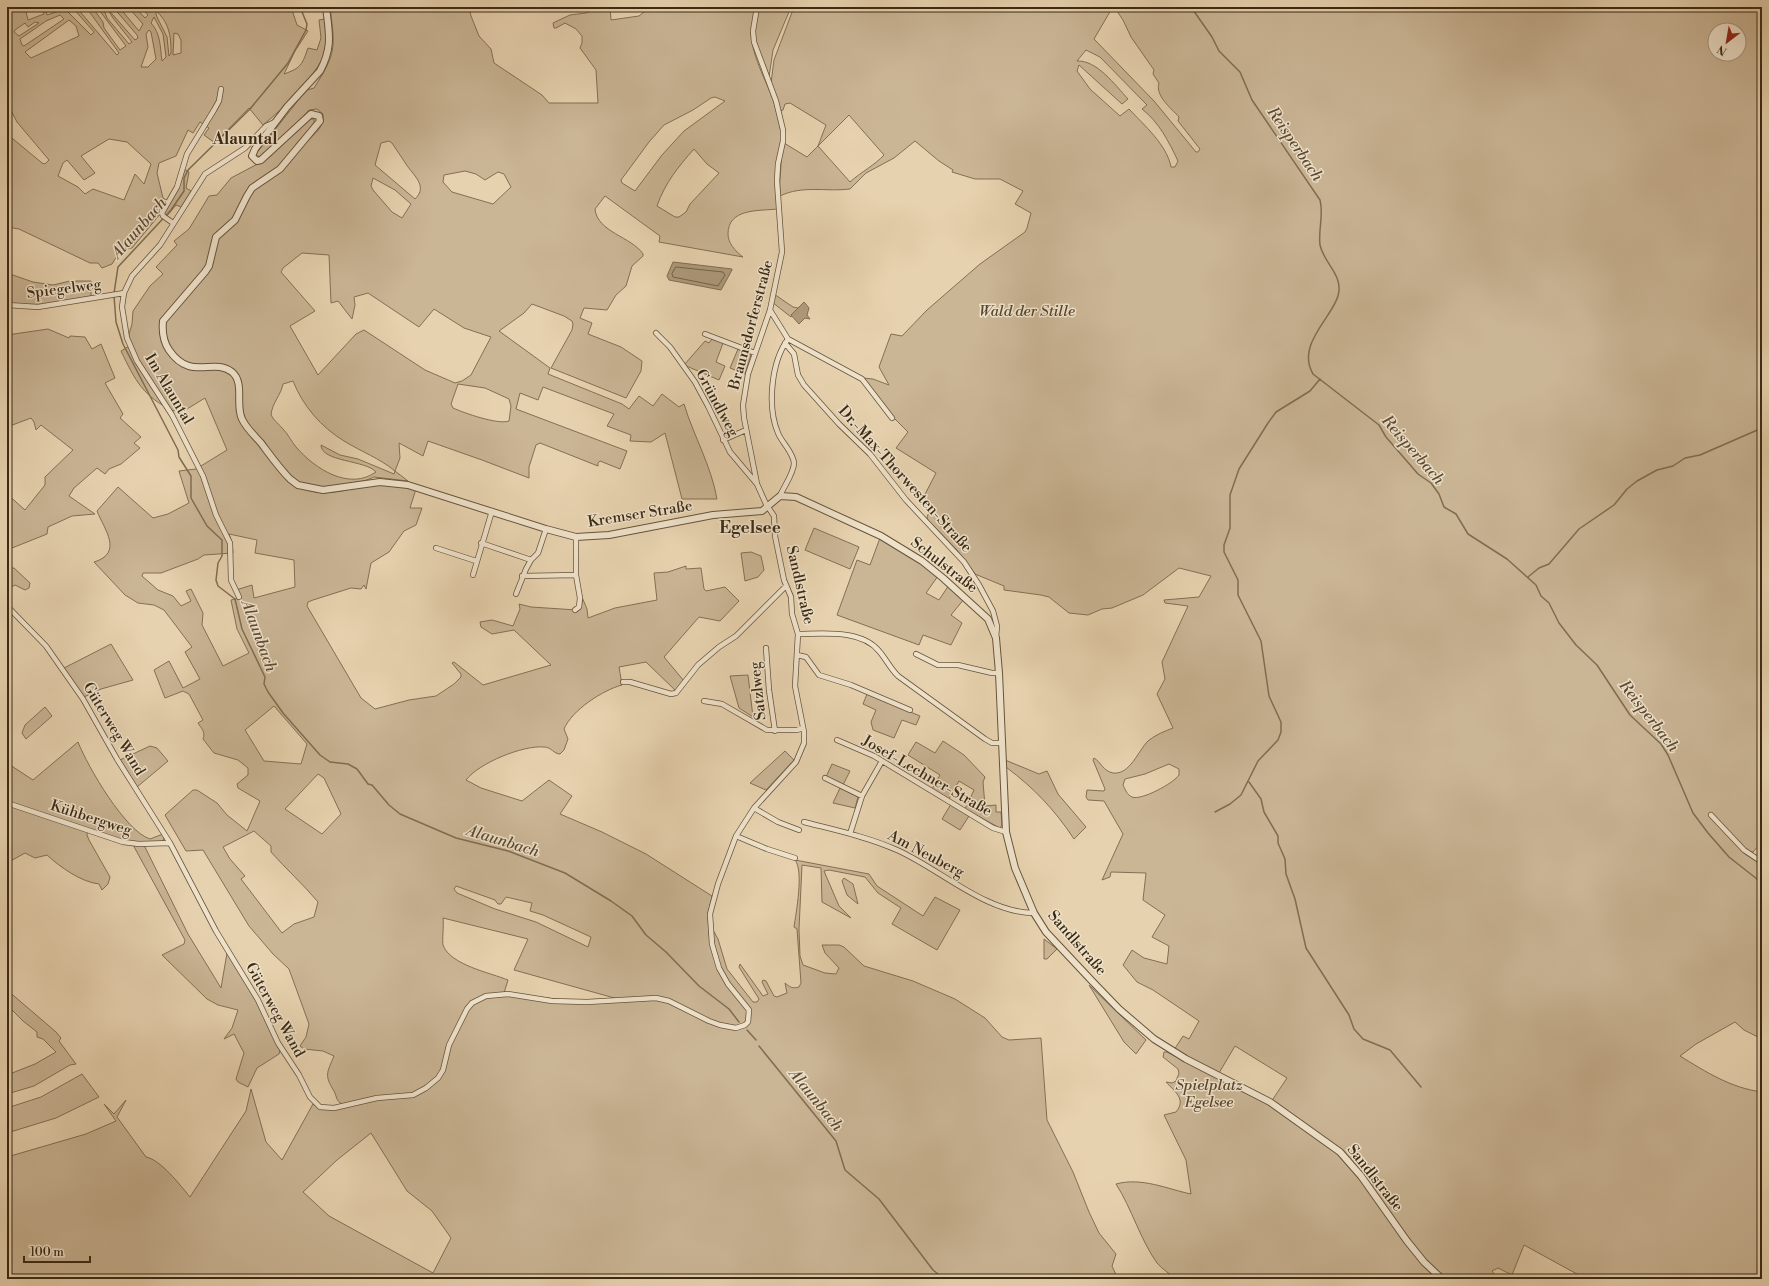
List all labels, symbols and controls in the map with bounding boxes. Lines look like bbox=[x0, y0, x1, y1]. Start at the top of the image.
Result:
north arrow bbox=[1707, 22, 1747, 62]
text: N bbox=[1715, 41, 1730, 58]
water label: Reisperbach bbox=[1262, 102, 1327, 185]
district label: Alauntal bbox=[211, 129, 278, 149]
water label: Alaunbach bbox=[106, 193, 171, 264]
street label: Braunsdorferstraße bbox=[724, 258, 777, 393]
street label: Spiegelweg bbox=[26, 275, 103, 303]
park label: Wald der Stille bbox=[979, 302, 1075, 321]
street label: Im Alauntal bbox=[140, 350, 198, 428]
street label: Gründlweg bbox=[691, 366, 743, 440]
street label: Dr.-Max-Thorwesten-Straße bbox=[834, 402, 976, 556]
water label: Reisperbach bbox=[1377, 410, 1449, 489]
street label: Kremser Straße bbox=[586, 496, 694, 532]
district label: Egelsee bbox=[719, 517, 781, 539]
street label: Schulstraße bbox=[907, 533, 981, 597]
street label: Sandlstraße bbox=[782, 544, 818, 626]
water label: Alaunbach bbox=[236, 596, 281, 675]
street label: Satzlweg bbox=[745, 661, 771, 721]
water label: Reisperbach bbox=[1614, 675, 1683, 756]
street label: Güterweg Wand bbox=[79, 679, 150, 780]
street label: Josef-Lechner-Straße bbox=[858, 731, 995, 821]
street label: Kühbergweg bbox=[48, 796, 134, 840]
water label: Alaunbach bbox=[462, 820, 542, 862]
street label: Am Neuberg bbox=[884, 825, 968, 882]
street label: Sandlstraße bbox=[1044, 907, 1110, 979]
street label: Güterweg Wand bbox=[241, 959, 309, 1061]
water label: Alaunbach bbox=[783, 1063, 847, 1135]
park label: Spielplatz Egelsee bbox=[1175, 1076, 1243, 1112]
street label: Sandlstraße bbox=[1343, 1141, 1407, 1215]
scale bar bbox=[24, 1238, 90, 1264]
text: 100 m bbox=[30, 1245, 64, 1260]

